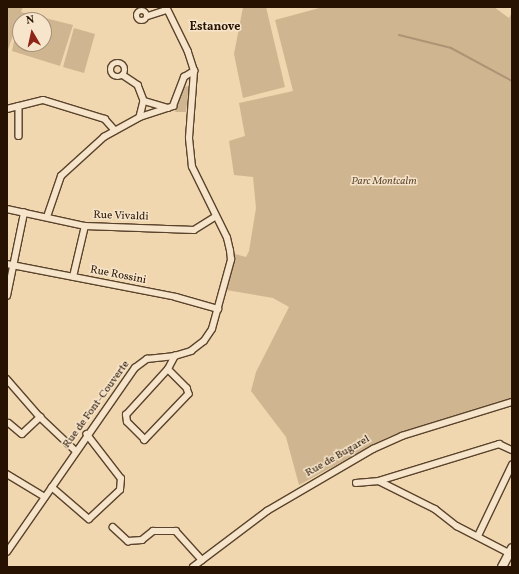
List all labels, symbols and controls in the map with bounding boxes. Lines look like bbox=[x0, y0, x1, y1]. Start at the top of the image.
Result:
north arrow bbox=[12, 12, 52, 52]
text: N bbox=[25, 13, 35, 29]
district label: Estanove bbox=[189, 21, 241, 35]
park label: Parc Montcalm bbox=[351, 175, 417, 189]
street label: Rue Vivaldi bbox=[93, 209, 149, 225]
street label: Rue Rossini bbox=[89, 264, 147, 288]
street label: Rue de Font-Couverte bbox=[61, 359, 133, 451]
street label: Rue de Bugarel bbox=[304, 433, 372, 481]

